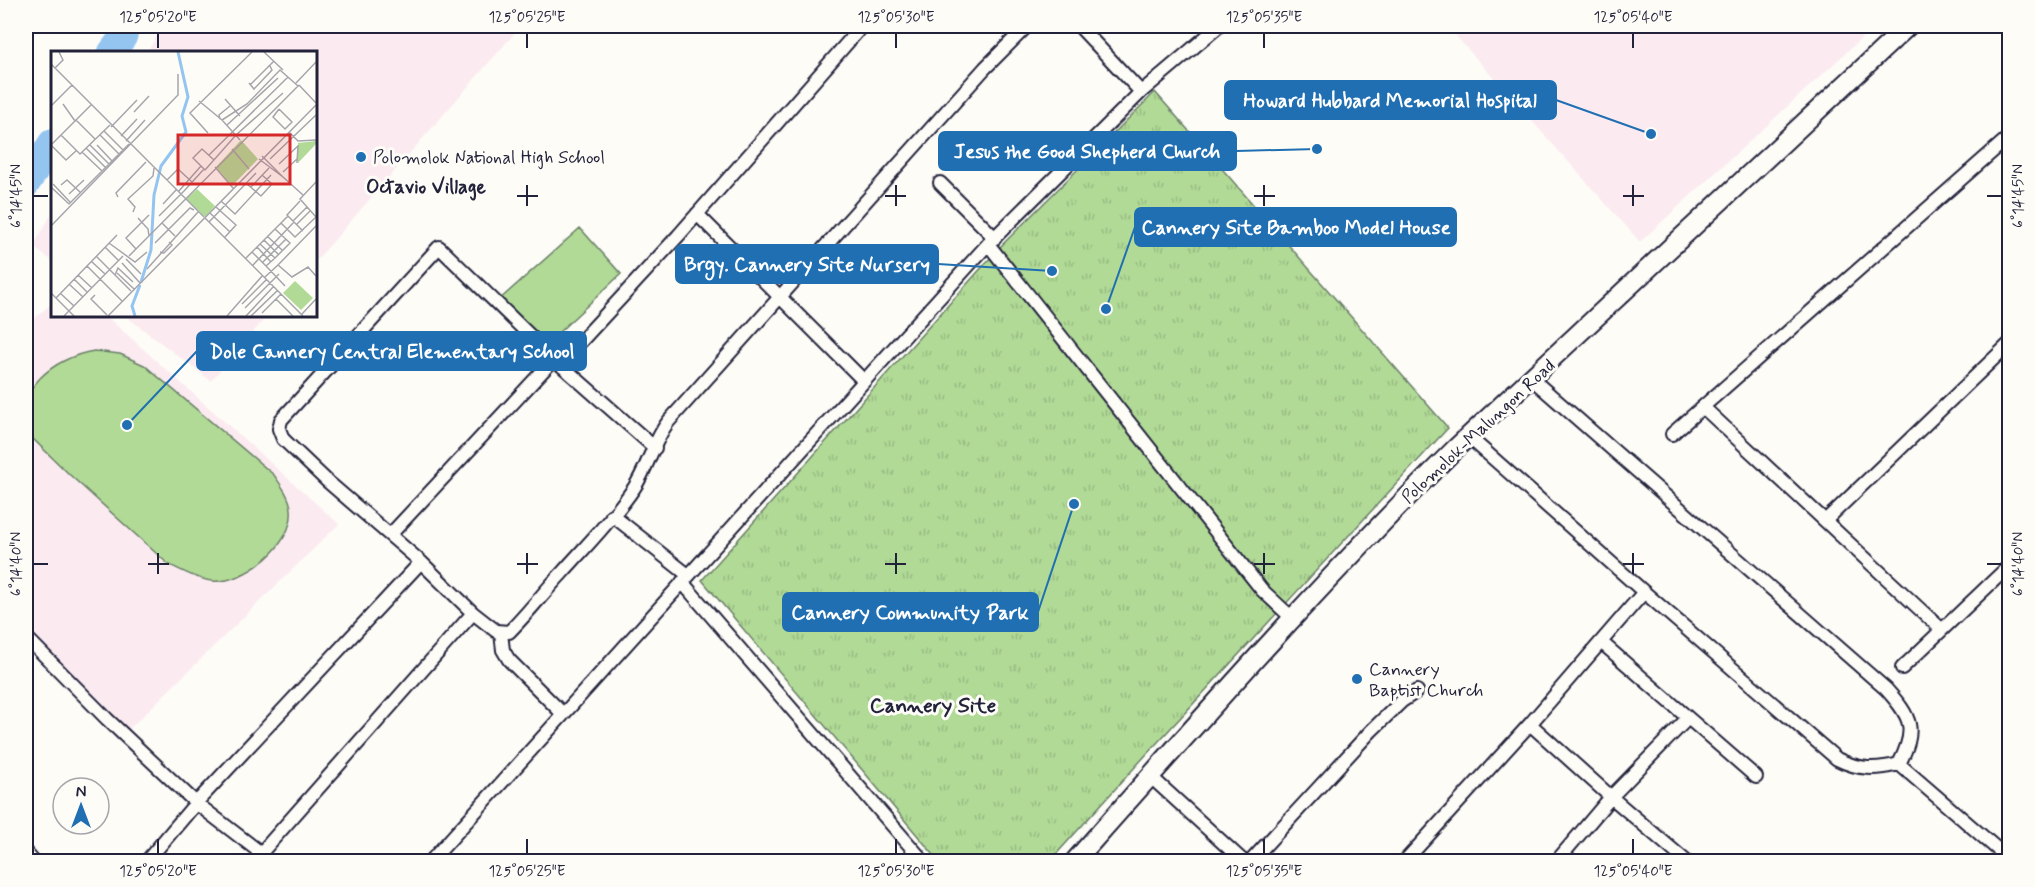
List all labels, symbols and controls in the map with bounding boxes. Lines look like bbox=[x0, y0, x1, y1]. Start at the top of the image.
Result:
text: 125°05'20"E bbox=[119, 8, 197, 28]
text: 125°05'25"E bbox=[488, 8, 566, 28]
text: 125°05'30"E bbox=[857, 8, 935, 28]
text: 125°05'35"E bbox=[1226, 8, 1303, 28]
text: 125°05'40"E bbox=[1593, 8, 1673, 28]
inset map bbox=[51, 51, 316, 316]
callout: Howard Hubbard Memorial Hospital bbox=[1225, 81, 1556, 119]
text: Howard Hubbard Memorial Hospital bbox=[1243, 88, 1537, 115]
callout: Jesus the Good Shepherd Church bbox=[939, 132, 1236, 170]
text: Jesus the Good Shepherd Church bbox=[954, 139, 1221, 166]
place label: Polomolok National High School bbox=[373, 146, 605, 170]
marker: Polomolok National High School bbox=[354, 150, 368, 164]
text: 6°14'45"N bbox=[7, 164, 27, 228]
text: 6°14'45"N bbox=[2009, 164, 2029, 228]
district label: Octavio Village bbox=[366, 174, 487, 201]
callout: Cannery Site Bamboo Model House bbox=[1135, 208, 1456, 246]
text: Cannery Site Bamboo Model House bbox=[1142, 215, 1451, 242]
callout: Brgy. Cannery Site Nursery bbox=[676, 245, 938, 283]
text: Brgy. Cannery Site Nursery bbox=[684, 252, 930, 281]
callout: Dole Cannery Central Elementary School bbox=[197, 332, 586, 370]
text: Dole Cannery Central Elementary School bbox=[209, 339, 575, 366]
street label: Polomolok-Malungon Road bbox=[1397, 354, 1561, 509]
text: 6°14'40"N bbox=[7, 532, 27, 596]
text: 6°14'40"N bbox=[2009, 532, 2029, 596]
callout: Cannery Community Park bbox=[783, 593, 1038, 631]
text: Cannery Community Park bbox=[791, 600, 1029, 627]
place label: Cannery Baptist Church bbox=[1369, 658, 1483, 703]
marker: Cannery Baptist Church bbox=[1350, 672, 1364, 686]
district label: Cannery Site bbox=[870, 692, 996, 720]
north arrow bbox=[51, 776, 111, 836]
text: N bbox=[76, 782, 86, 803]
text: 125°05'20"E bbox=[119, 862, 197, 882]
text: 125°05'25"E bbox=[488, 862, 566, 882]
text: 125°05'30"E bbox=[857, 862, 935, 882]
text: 125°05'35"E bbox=[1226, 862, 1303, 882]
text: 125°05'40"E bbox=[1593, 862, 1673, 882]

